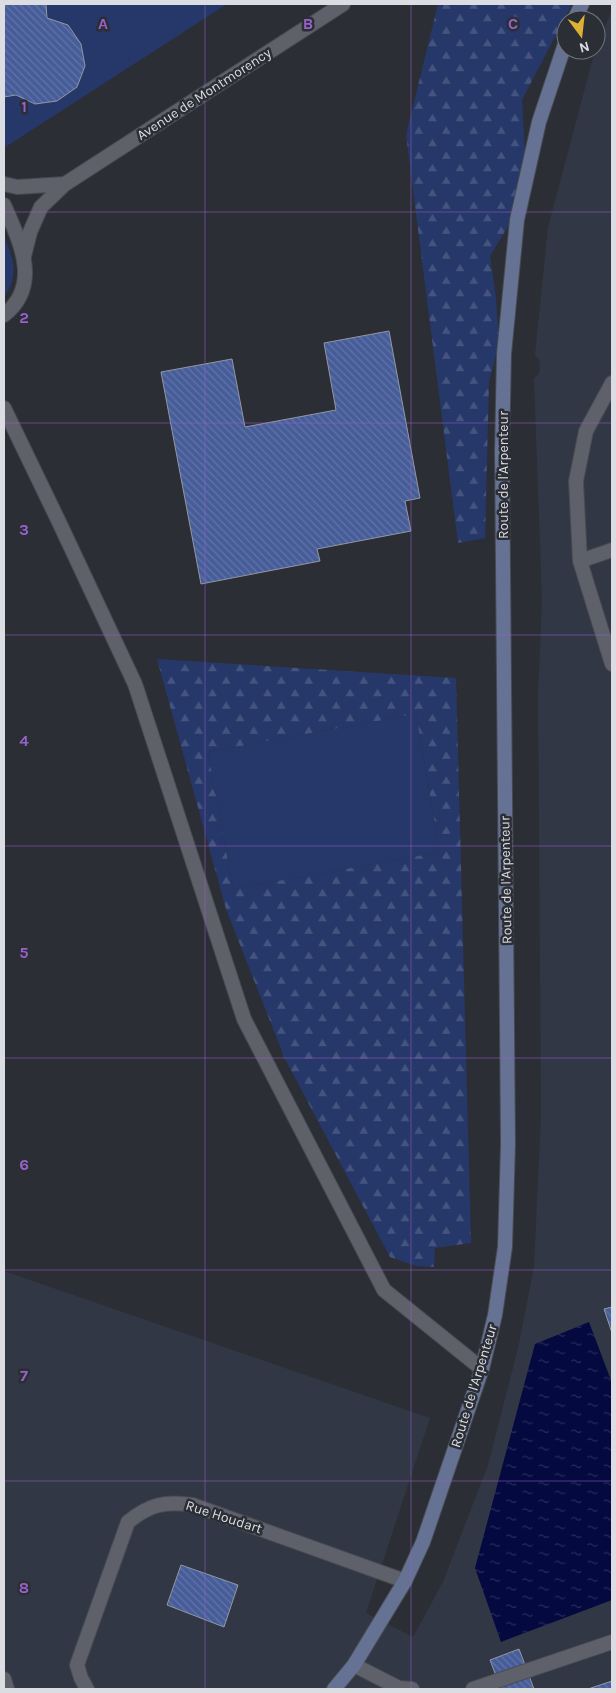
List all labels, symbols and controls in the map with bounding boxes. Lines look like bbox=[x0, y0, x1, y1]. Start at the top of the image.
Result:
north arrow bbox=[556, 10, 606, 60]
text: A bbox=[98, 14, 108, 33]
text: B bbox=[303, 14, 313, 33]
text: C bbox=[508, 14, 518, 33]
text: N bbox=[577, 38, 591, 57]
street label: Avenue de Montmorency bbox=[134, 44, 275, 144]
text: 1 bbox=[21, 97, 27, 116]
text: 2 bbox=[19, 308, 29, 327]
street label: Route de l'Arpenteur bbox=[495, 410, 512, 539]
text: 3 bbox=[19, 520, 29, 539]
text: 4 bbox=[19, 731, 29, 750]
street label: Route de l'Arpenteur bbox=[496, 815, 516, 944]
text: 5 bbox=[19, 943, 29, 962]
text: 6 bbox=[19, 1155, 29, 1174]
street label: Route de l'Arpenteur bbox=[447, 1321, 501, 1450]
text: 7 bbox=[20, 1366, 28, 1385]
street label: Rue Houdart bbox=[184, 1497, 264, 1537]
text: 8 bbox=[19, 1578, 29, 1597]

